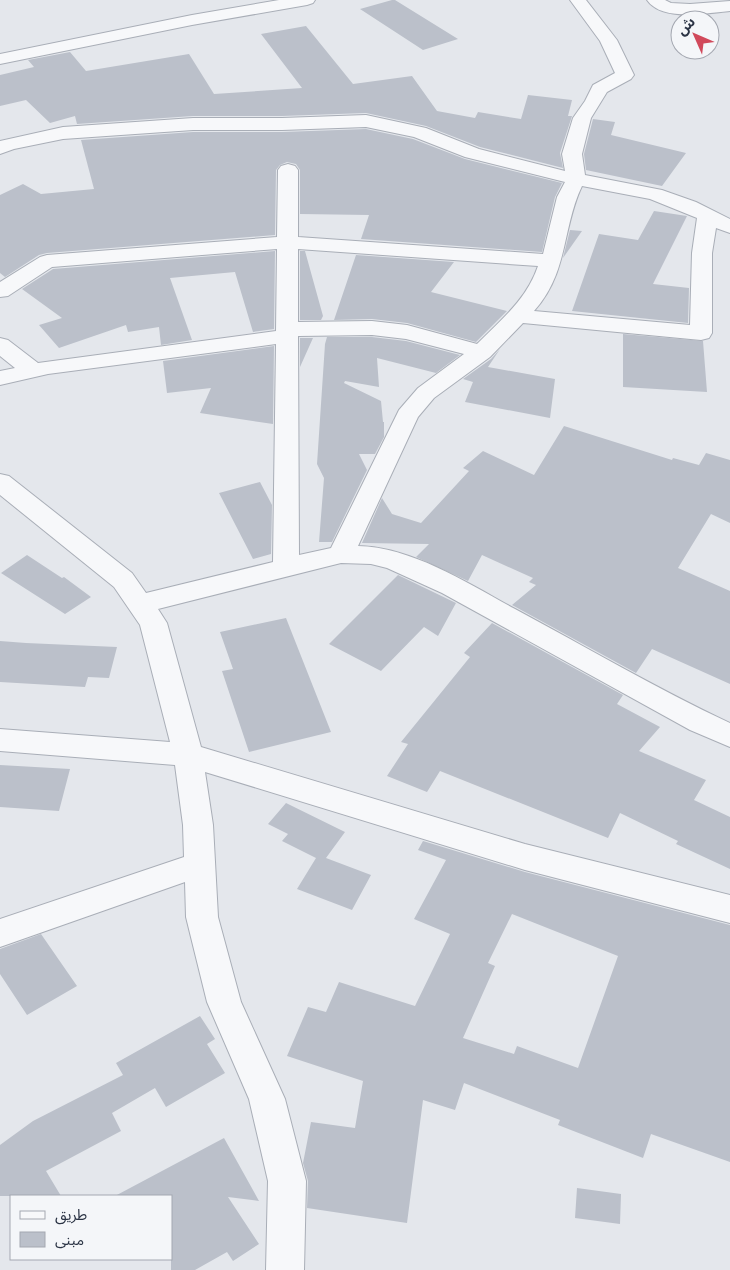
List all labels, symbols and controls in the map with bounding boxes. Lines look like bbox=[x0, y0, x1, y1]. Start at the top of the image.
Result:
north arrow bbox=[670, 10, 720, 60]
text: ش bbox=[674, 14, 700, 40]
legend bbox=[10, 1195, 172, 1260]
text: طريق bbox=[55, 1207, 87, 1226]
text: مبنى bbox=[55, 1232, 84, 1251]

